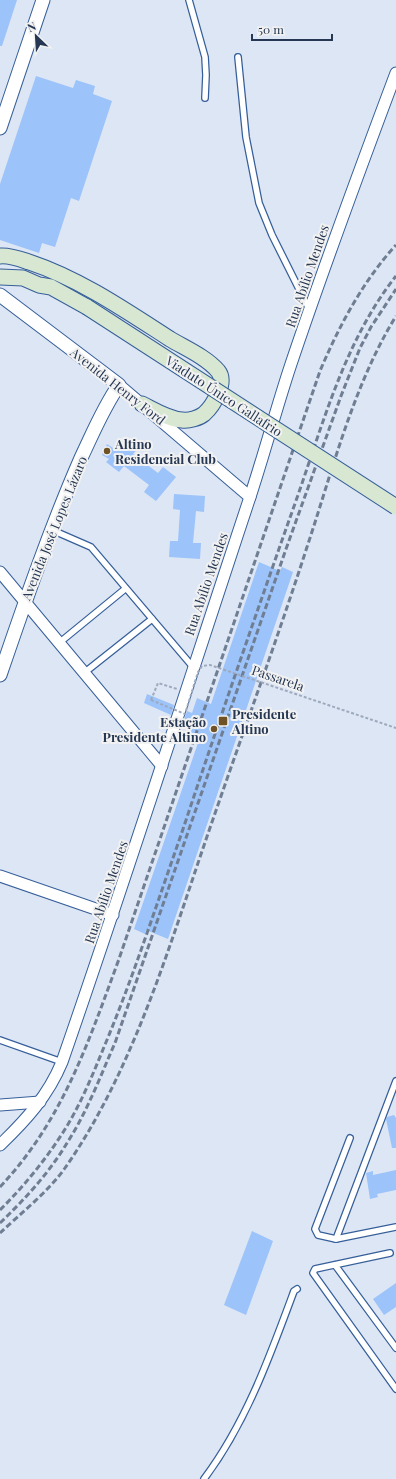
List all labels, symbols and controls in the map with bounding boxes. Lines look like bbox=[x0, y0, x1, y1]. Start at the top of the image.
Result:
north arrow bbox=[16, 16, 56, 56]
scale bar bbox=[252, 16, 332, 42]
text: N bbox=[25, 18, 38, 35]
text: 50 m bbox=[258, 21, 284, 37]
street label: Rua Abílio Mendes bbox=[281, 222, 332, 330]
street label: Avenida Henry Ford bbox=[67, 343, 170, 428]
street label: Viaduto Único Gallafrio bbox=[162, 351, 286, 440]
place label: Altino Residencial Club bbox=[114, 435, 216, 467]
marker: Altino Residencial Club bbox=[102, 446, 112, 456]
street label: Avenida José Lopes Lázaro bbox=[16, 453, 90, 603]
street label: Rua Abílio Mendes bbox=[180, 530, 231, 638]
street label: Passarela bbox=[250, 661, 307, 695]
place label: Presidente Altino bbox=[231, 705, 297, 737]
place label: Estação Presidente Altino bbox=[103, 713, 206, 745]
marker: Presidente Altino bbox=[217, 715, 229, 727]
marker: Estação Presidente Altino bbox=[209, 724, 219, 734]
street label: Rua Abílio Mendes bbox=[80, 838, 131, 946]

